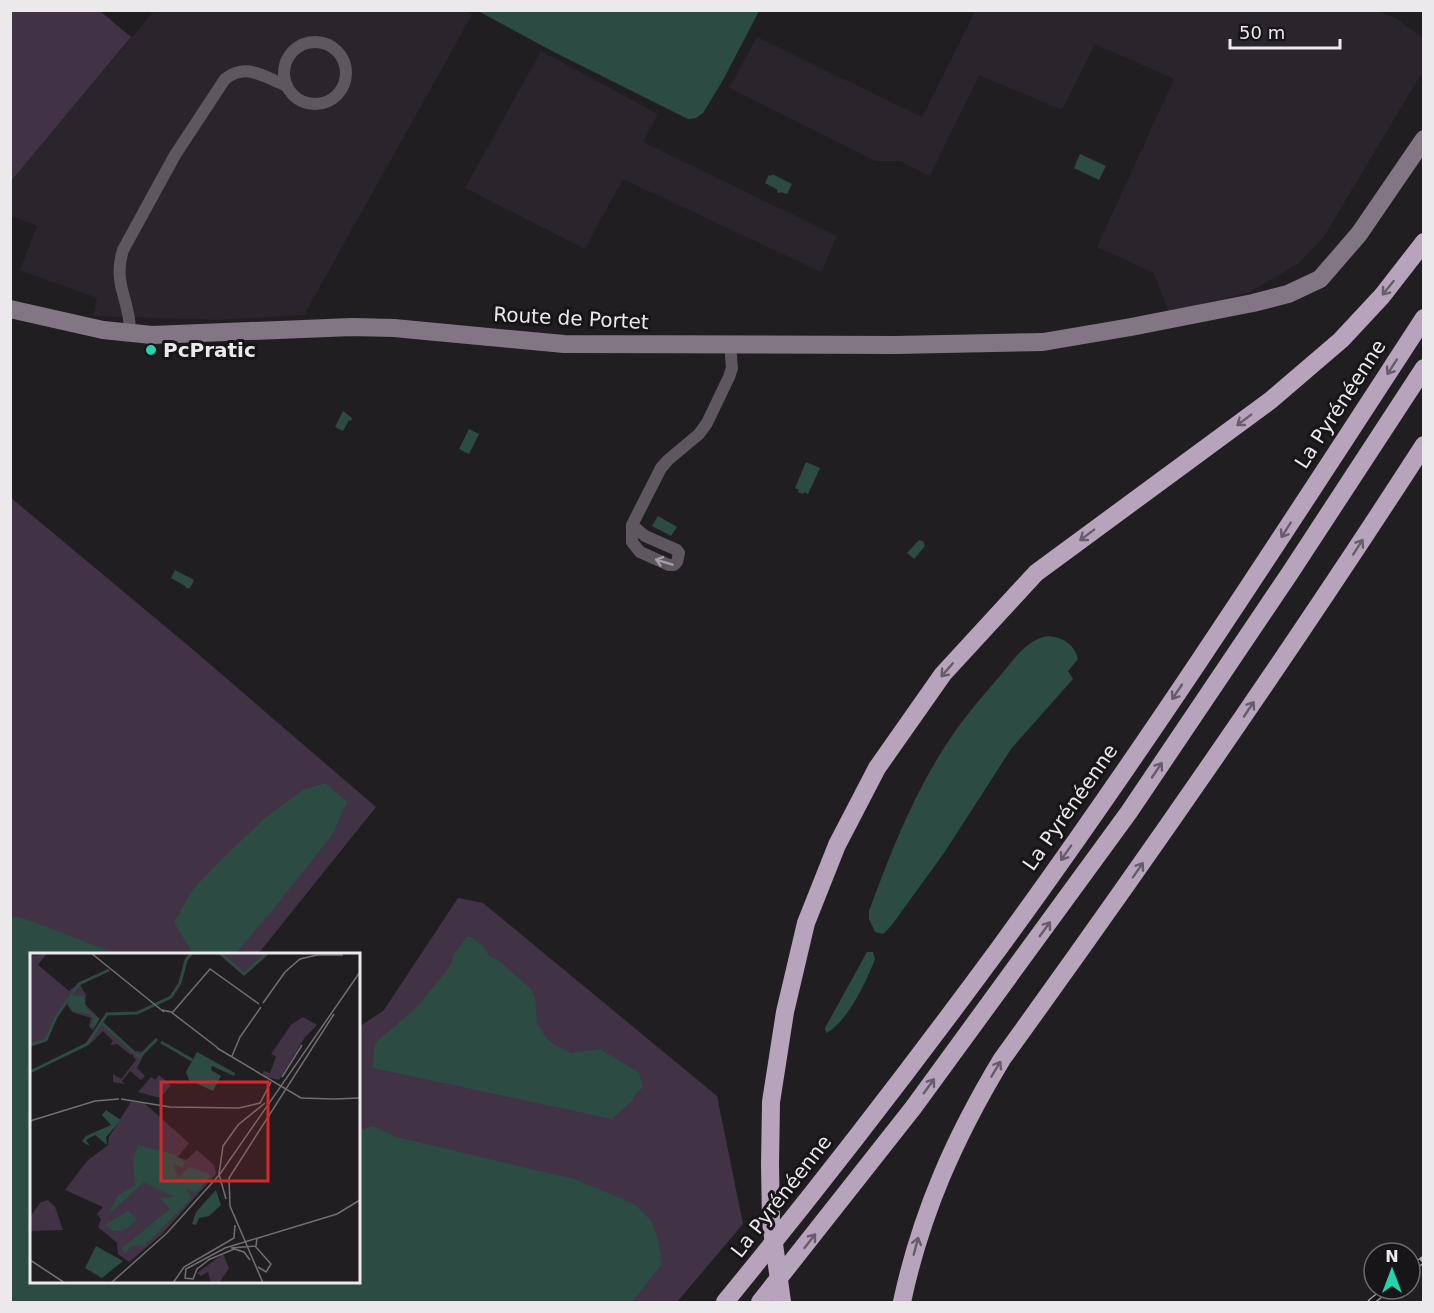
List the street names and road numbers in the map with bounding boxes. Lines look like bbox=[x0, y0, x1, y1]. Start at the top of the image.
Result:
street label: Route de Portet bbox=[493, 302, 649, 334]
street label: La Pyrénéenne bbox=[1289, 335, 1391, 473]
street label: La Pyrénéenne bbox=[1018, 739, 1122, 875]
street label: La Pyrénéenne bbox=[726, 1130, 836, 1262]

